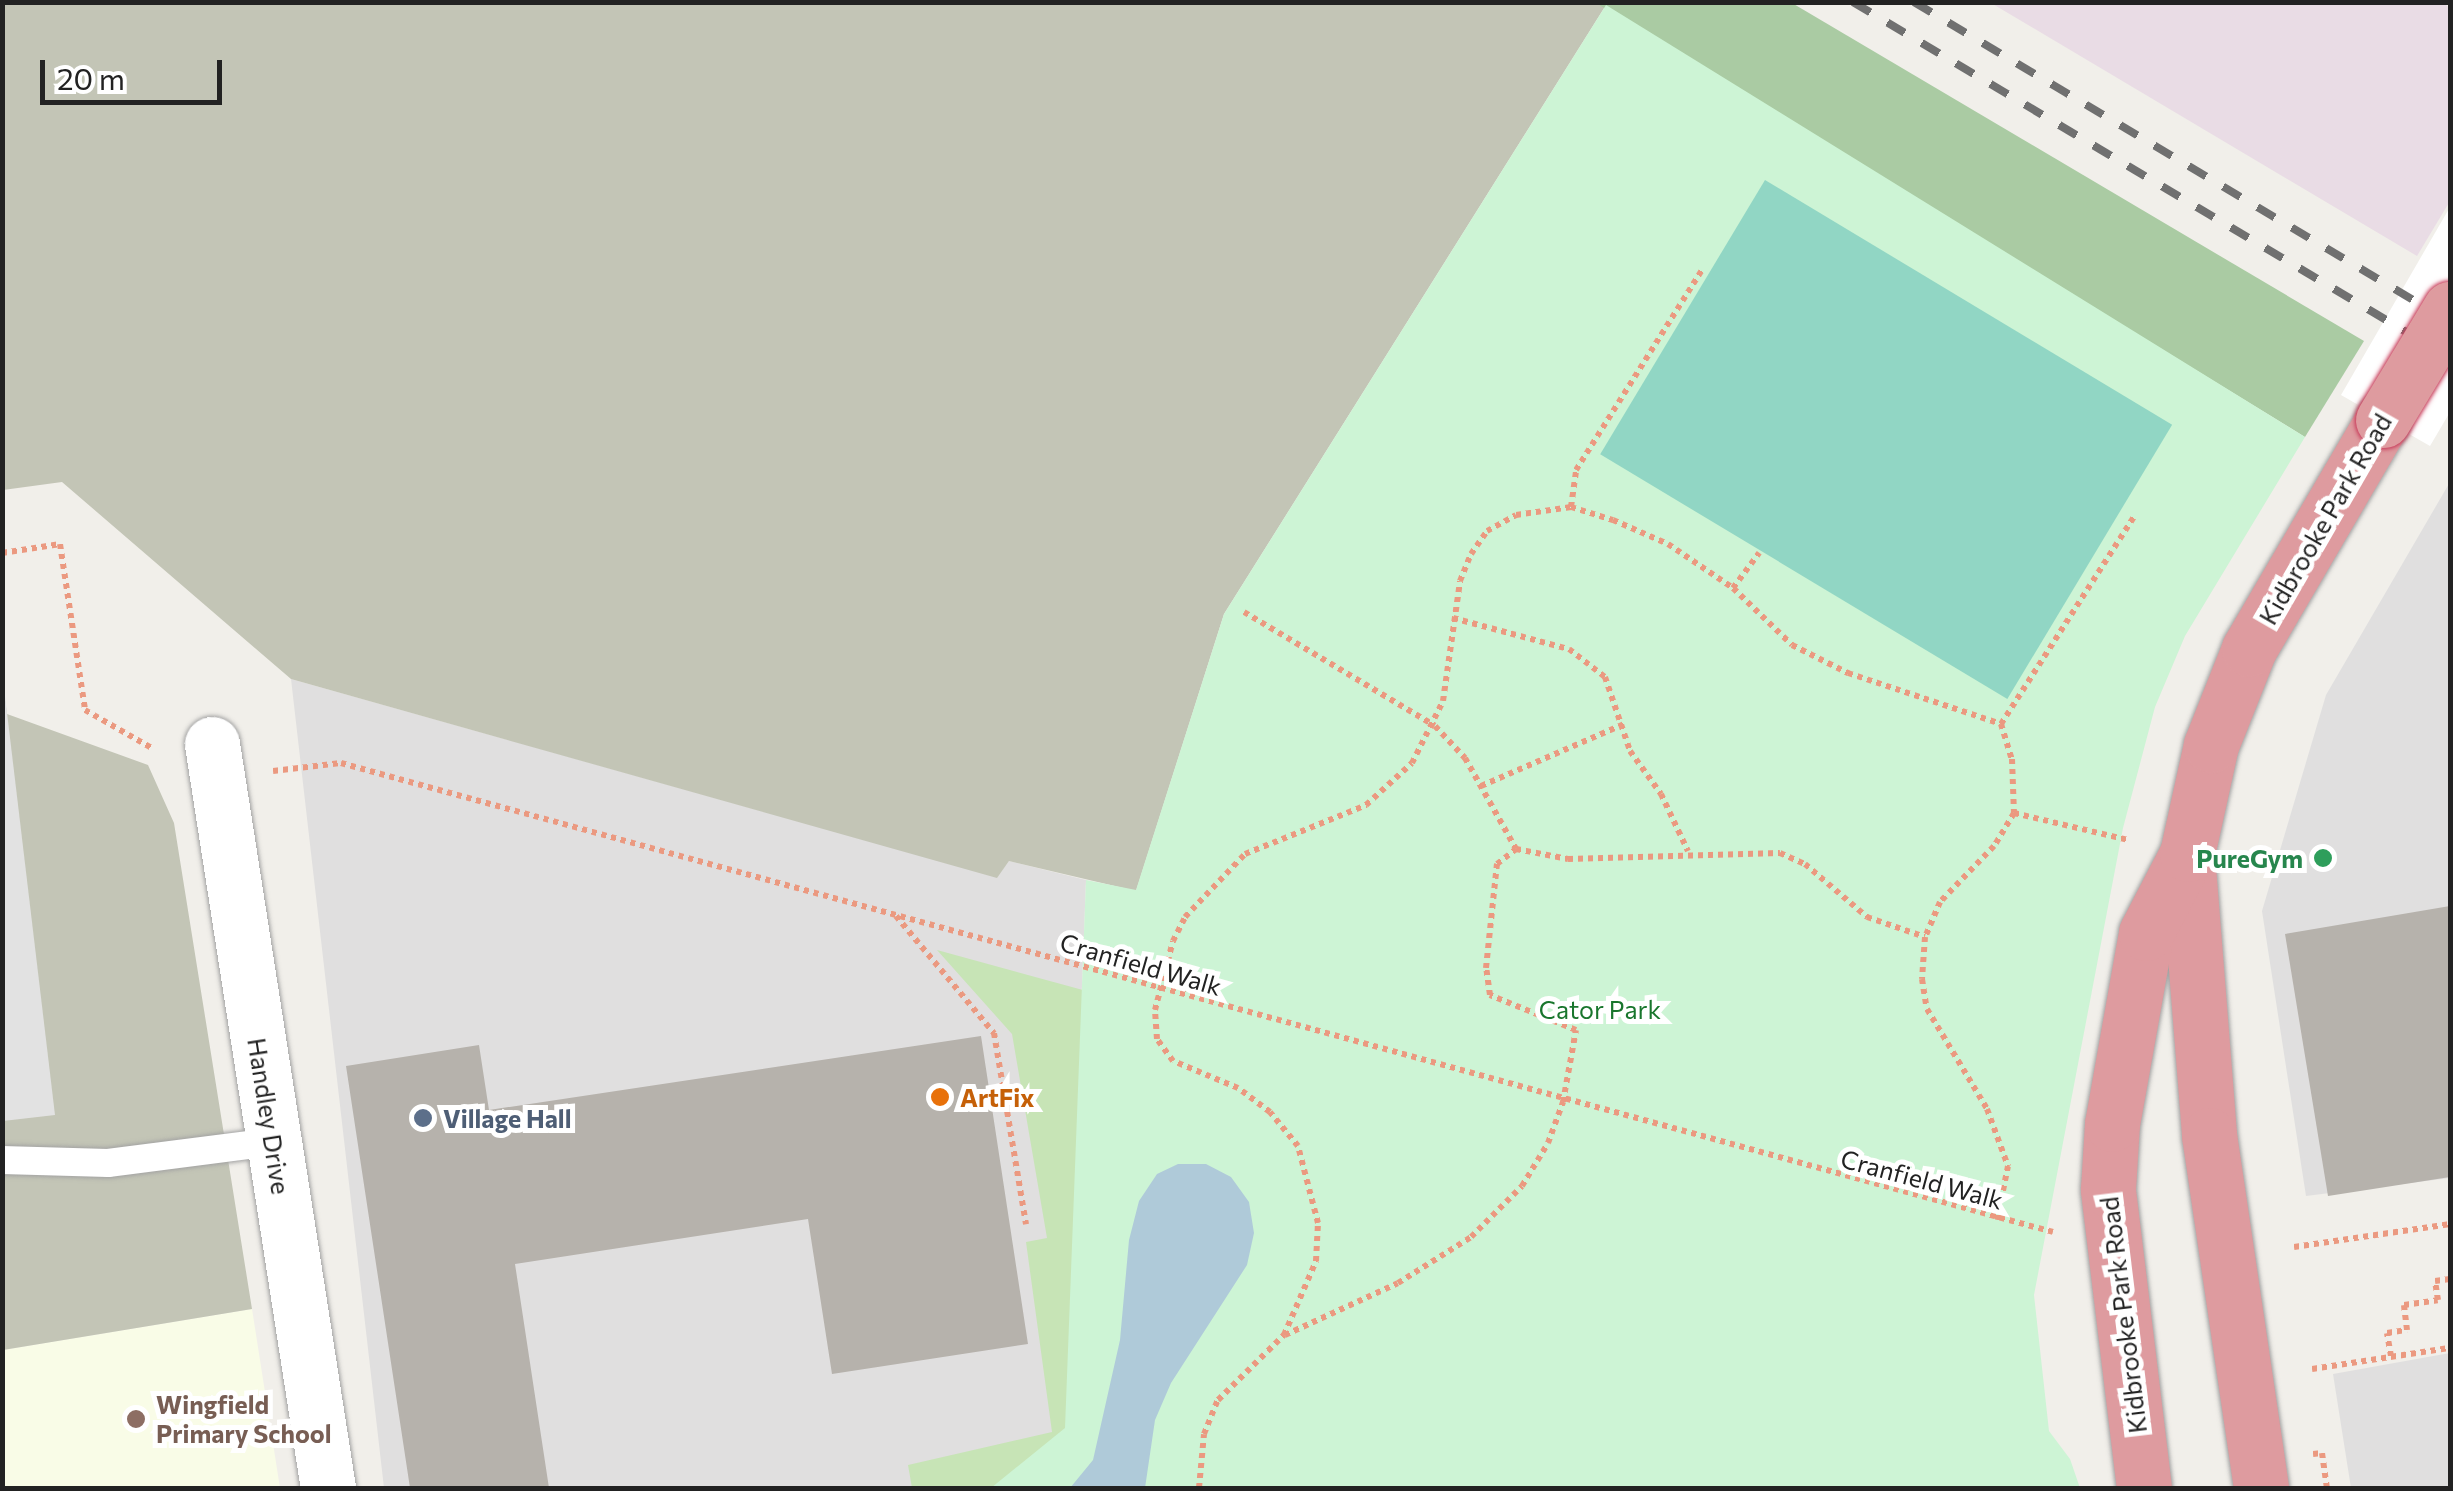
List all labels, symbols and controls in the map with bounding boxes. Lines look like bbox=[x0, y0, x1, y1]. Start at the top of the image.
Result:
scale bar bbox=[45, 40, 228, 102]
text: 20 m bbox=[57, 59, 125, 96]
street label: Kidbrooke Park Road bbox=[2252, 408, 2398, 630]
place label: PureGym bbox=[2196, 843, 2303, 873]
marker: PureGym bbox=[2312, 847, 2334, 869]
street label: Cranfield Walk bbox=[1057, 927, 1225, 1001]
park label: Cator Park bbox=[1539, 994, 1661, 1024]
street label: Handley Drive bbox=[242, 1036, 296, 1196]
place label: ArtFix bbox=[960, 1082, 1034, 1112]
marker: ArtFix bbox=[929, 1086, 951, 1108]
place label: Village Hall bbox=[443, 1103, 571, 1133]
marker: Village Hall bbox=[412, 1107, 434, 1129]
street label: Cranfield Walk bbox=[1838, 1143, 2006, 1215]
street label: Kidbrooke Park Road bbox=[2094, 1195, 2152, 1435]
place label: Wingfield Primary School bbox=[156, 1390, 332, 1449]
marker: Wingfield Primary School bbox=[125, 1408, 147, 1430]

